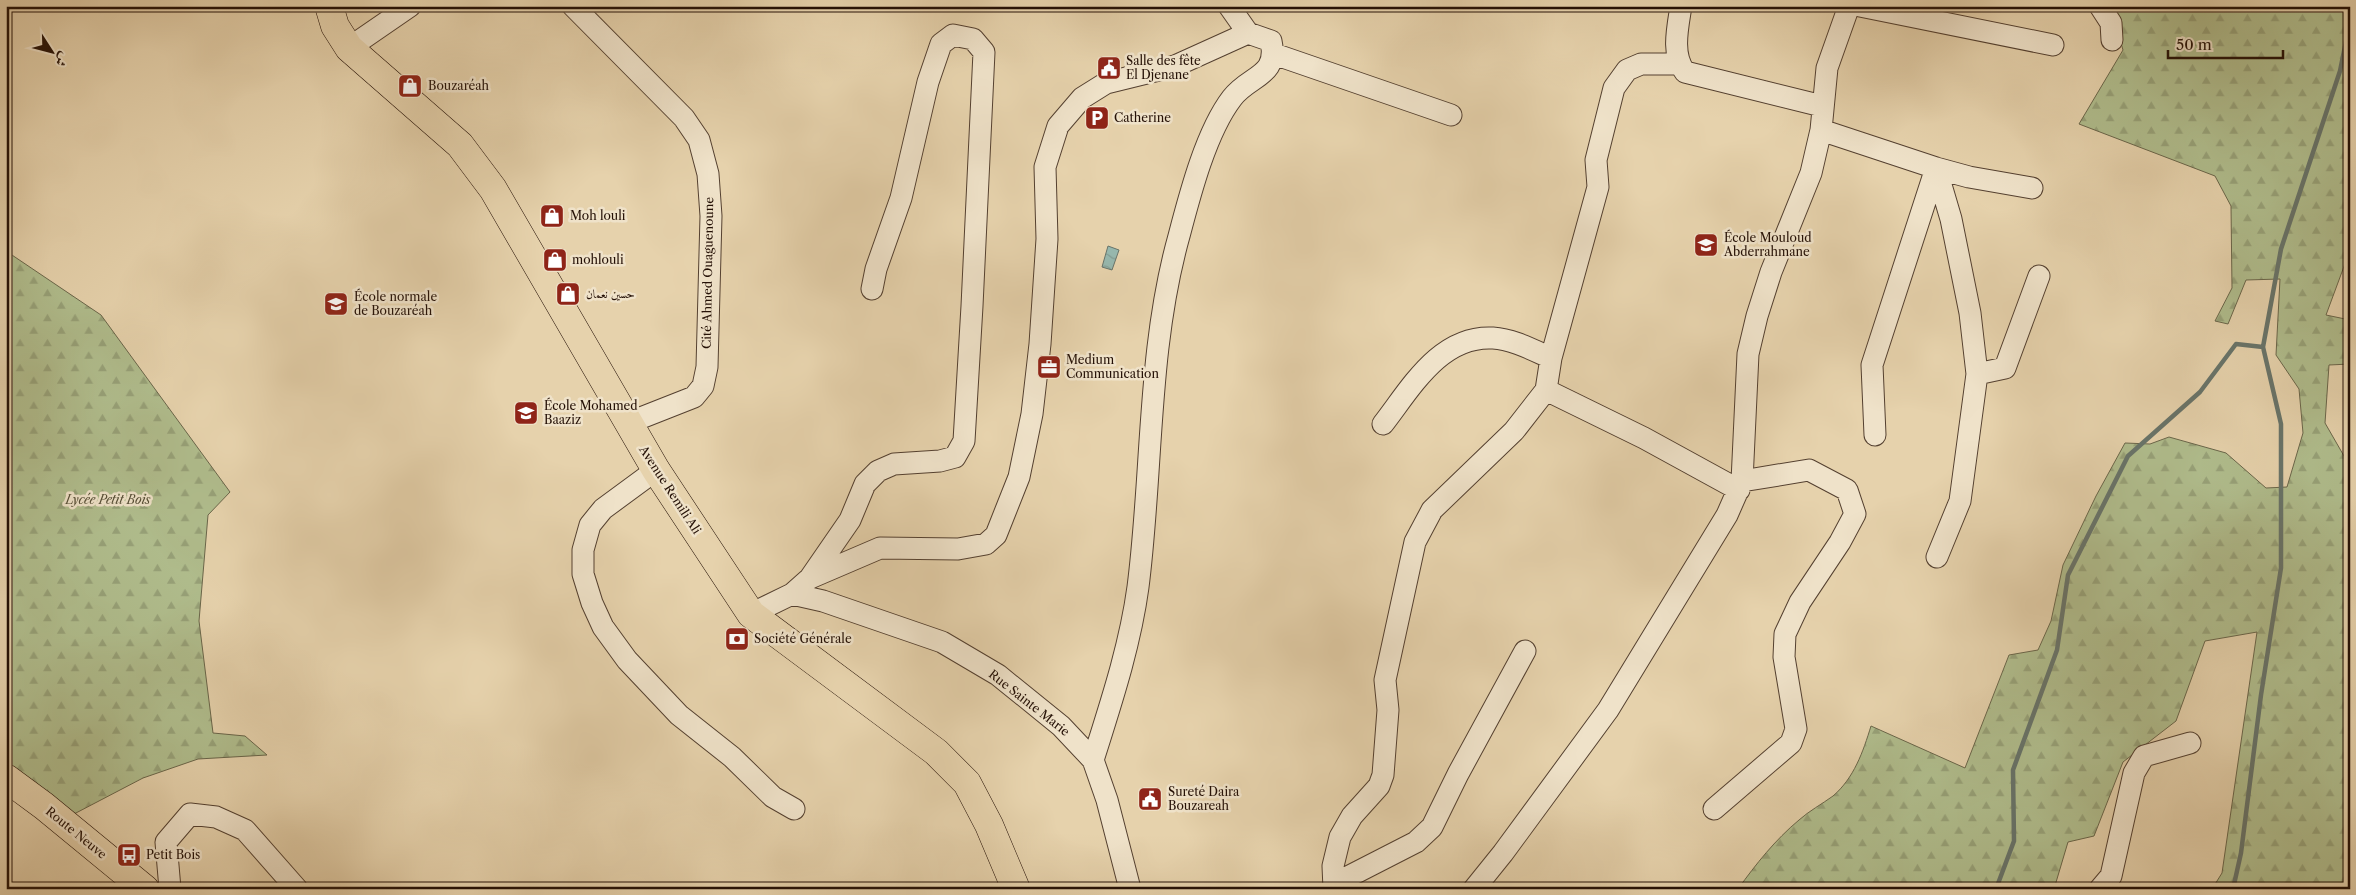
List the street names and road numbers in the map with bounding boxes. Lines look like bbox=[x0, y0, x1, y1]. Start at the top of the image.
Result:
street label: Cité Ahmed Ouaguenoune bbox=[699, 197, 716, 349]
street label: Avenue Remili Ali bbox=[636, 442, 705, 537]
street label: Rue Sainte Marie bbox=[986, 666, 1073, 739]
street label: Route Neuve bbox=[43, 803, 110, 862]

